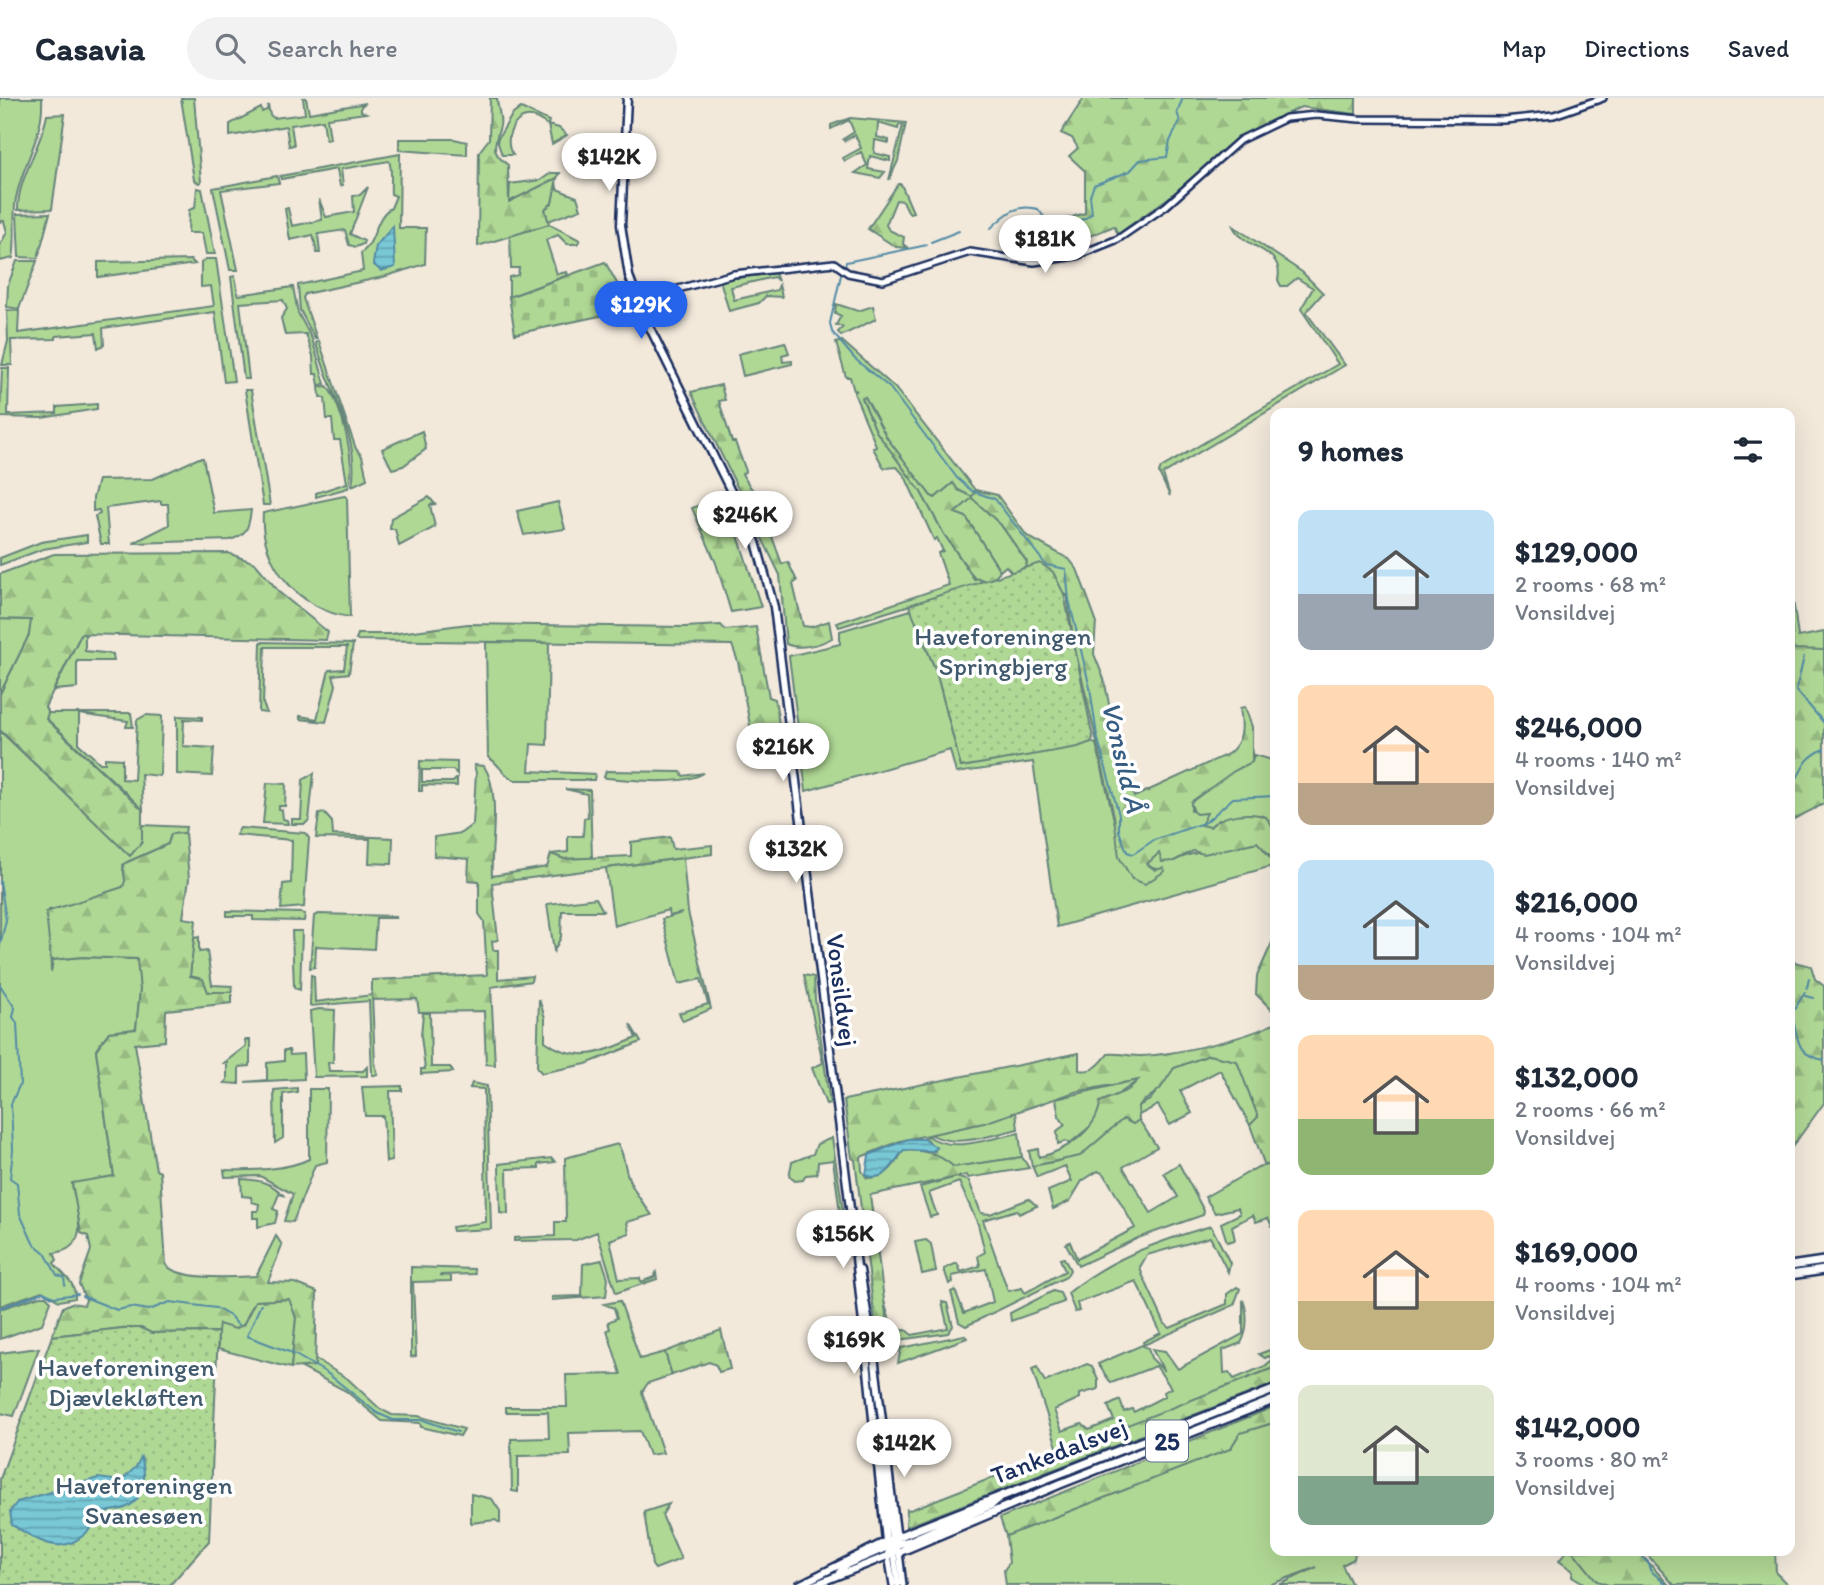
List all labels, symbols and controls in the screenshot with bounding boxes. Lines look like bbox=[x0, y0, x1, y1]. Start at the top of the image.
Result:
search box bbox=[187, 17, 677, 80]
text: Casavia bbox=[35, 29, 145, 68]
icon: search bbox=[211, 29, 249, 67]
text: Search here bbox=[267, 32, 398, 64]
text: Map bbox=[1502, 34, 1546, 63]
text: Directions bbox=[1584, 34, 1690, 63]
text: Saved bbox=[1728, 34, 1789, 63]
pin: $142K bbox=[560, 134, 658, 193]
text: $142K bbox=[578, 142, 640, 170]
pin: $181K bbox=[996, 216, 1094, 275]
text: $181K bbox=[1015, 224, 1075, 252]
pin: $129K bbox=[592, 282, 690, 341]
text: $129K bbox=[610, 290, 672, 318]
icon: filters bbox=[1729, 431, 1767, 469]
text: 9 homes bbox=[1298, 432, 1404, 469]
pin: $246K bbox=[696, 491, 794, 551]
text: $246K bbox=[713, 500, 777, 528]
text: $129,000 bbox=[1515, 533, 1638, 570]
icon: home bbox=[1354, 538, 1438, 622]
text: 2 rooms · 68 m² bbox=[1515, 570, 1666, 598]
text: Vonsildvej bbox=[1515, 598, 1615, 626]
park label: Haveforeningen Springbjerg bbox=[914, 620, 1092, 682]
water label: Vonsild Å bbox=[1095, 698, 1153, 816]
text: $246,000 bbox=[1515, 708, 1642, 745]
icon: home bbox=[1354, 713, 1438, 797]
pin: $216K bbox=[734, 724, 832, 783]
text: $216K bbox=[752, 732, 814, 760]
text: 4 rooms · 140 m² bbox=[1515, 745, 1682, 773]
text: Vonsildvej bbox=[1515, 773, 1615, 801]
pin: $132K bbox=[747, 826, 845, 885]
text: $132K bbox=[765, 834, 827, 862]
text: $216,000 bbox=[1515, 883, 1638, 920]
icon: home bbox=[1354, 888, 1438, 972]
text: 4 rooms · 104 m² bbox=[1515, 920, 1682, 948]
street label: Vonsildvej bbox=[819, 932, 865, 1048]
text: Vonsildvej bbox=[1515, 948, 1615, 976]
text: $132,000 bbox=[1515, 1058, 1639, 1095]
icon: home bbox=[1354, 1063, 1438, 1147]
text: 2 rooms · 66 m² bbox=[1515, 1095, 1666, 1123]
text: Vonsildvej bbox=[1515, 1123, 1615, 1151]
pin: $156K bbox=[794, 1210, 892, 1270]
text: $156K bbox=[812, 1219, 874, 1247]
text: $169,000 bbox=[1515, 1233, 1638, 1270]
icon: home bbox=[1354, 1238, 1438, 1322]
text: 4 rooms · 104 m² bbox=[1515, 1270, 1682, 1298]
text: Vonsildvej bbox=[1515, 1298, 1615, 1326]
pin: $169K bbox=[805, 1316, 903, 1376]
text: $169K bbox=[823, 1325, 885, 1353]
park label: Haveforeningen Djævlekløften bbox=[37, 1351, 215, 1413]
text: $142,000 bbox=[1515, 1408, 1641, 1445]
street label: Tankedalsvej bbox=[986, 1410, 1132, 1492]
icon: home bbox=[1354, 1413, 1438, 1497]
pin: $142K bbox=[855, 1420, 953, 1479]
road number: 25 bbox=[1146, 1420, 1188, 1462]
text: $142K bbox=[873, 1428, 935, 1456]
text: 3 rooms · 80 m² bbox=[1515, 1445, 1669, 1473]
park label: Haveforeningen Svanesøen bbox=[55, 1469, 233, 1531]
text: Vonsildvej bbox=[1515, 1473, 1615, 1501]

